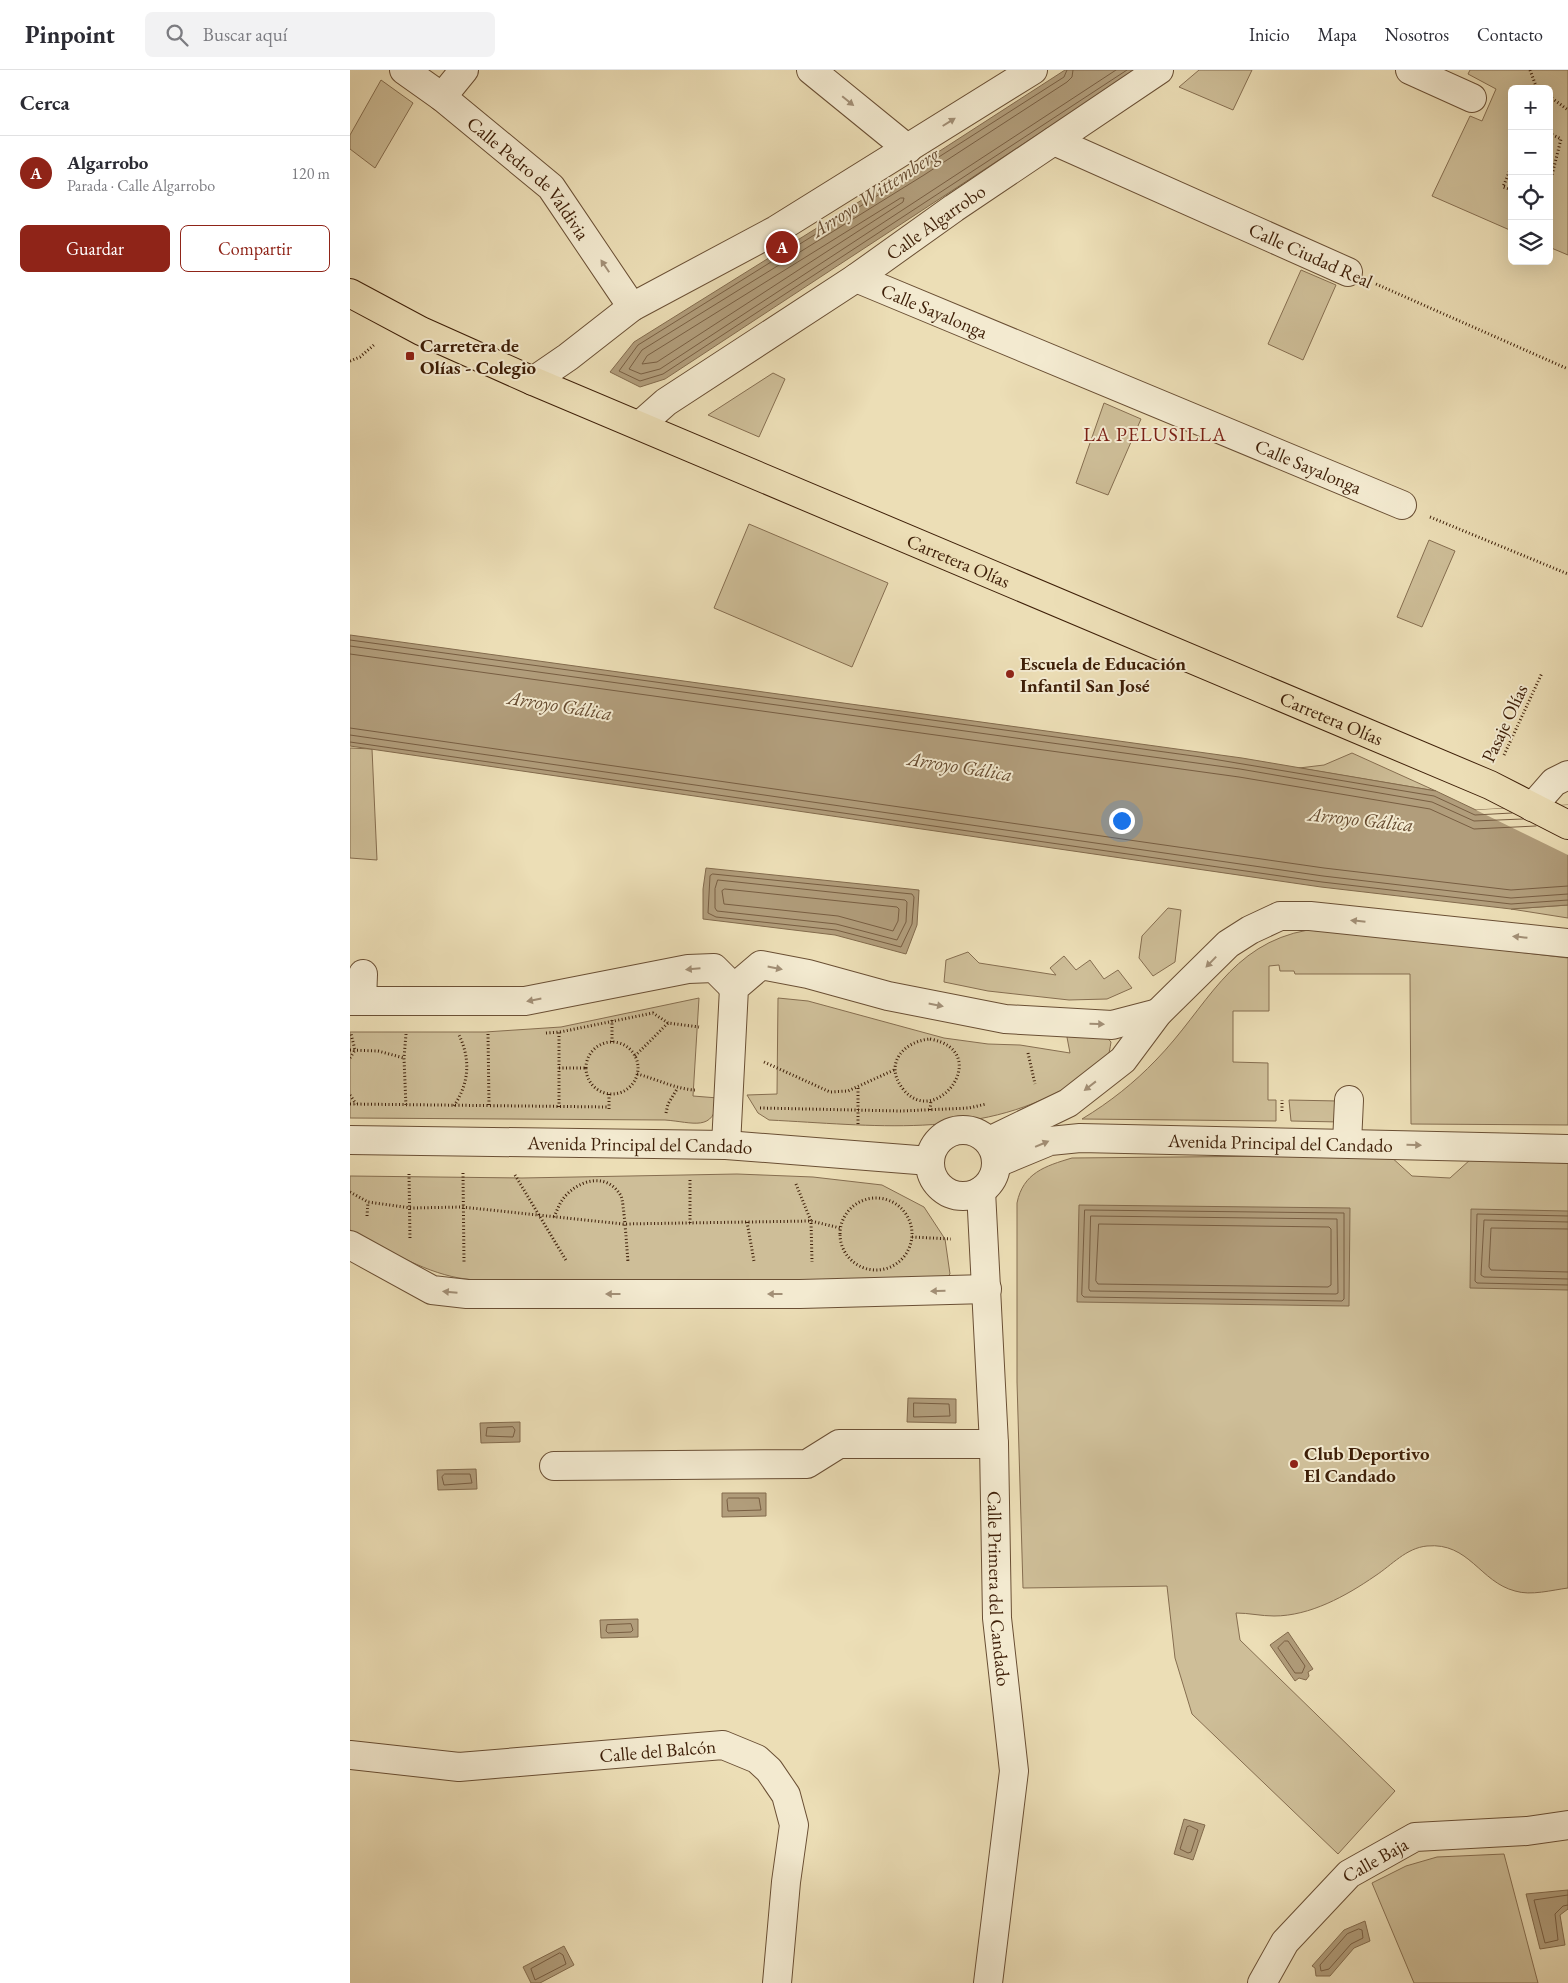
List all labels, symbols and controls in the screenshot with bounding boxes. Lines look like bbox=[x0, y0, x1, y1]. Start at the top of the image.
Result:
search box bbox=[145, 12, 495, 57]
text: Pinpoint bbox=[25, 19, 115, 50]
icon: search bbox=[163, 21, 191, 49]
text: Buscar aquí bbox=[203, 22, 287, 47]
text: Inicio bbox=[1249, 23, 1290, 46]
text: Mapa bbox=[1318, 23, 1357, 46]
text: Nosotros bbox=[1385, 23, 1449, 46]
text: Contacto bbox=[1477, 23, 1543, 46]
map controls bbox=[1508, 85, 1553, 265]
button: + bbox=[1508, 85, 1553, 130]
text: Cerca bbox=[20, 89, 70, 116]
one-way arrow bbox=[842, 95, 855, 106]
street label: Calle Pedro de Valdivia bbox=[462, 111, 595, 245]
one-way arrow bbox=[942, 118, 956, 127]
button: − bbox=[1508, 130, 1553, 175]
water label: Arroyo Wittemberg bbox=[804, 141, 945, 244]
text: Algarrobo bbox=[67, 150, 148, 175]
text: A bbox=[30, 163, 42, 184]
text: 120 m bbox=[291, 163, 330, 184]
text: Parada · Calle Algarrobo bbox=[67, 175, 215, 196]
button: locate bbox=[1508, 175, 1553, 220]
street label: Calle Algarrobo bbox=[881, 178, 990, 266]
street label: Calle Ciudad Real bbox=[1245, 217, 1377, 294]
button: layers bbox=[1508, 220, 1553, 265]
button: Guardar bbox=[20, 225, 170, 272]
button: Compartir bbox=[180, 225, 330, 272]
pin: A bbox=[766, 228, 798, 266]
one-way arrow bbox=[600, 260, 610, 273]
street label: Calle Sayalonga bbox=[877, 278, 992, 345]
place label: Carretera de Olías - Colegio bbox=[420, 333, 537, 380]
marker: Carretera de Olías - Colegio bbox=[404, 350, 416, 362]
district label: LA PELUSILLA bbox=[1083, 421, 1227, 447]
street label: Calle Sayalonga bbox=[1251, 433, 1366, 500]
street label: Carretera Olías bbox=[903, 528, 1014, 594]
place label: Escuela de Educación Infantil San José bbox=[1020, 651, 1186, 698]
marker: Escuela de Educación Infantil San José bbox=[1004, 668, 1016, 680]
street label: Pasaje Olías bbox=[1475, 680, 1533, 766]
water label: Arroyo Gálica bbox=[504, 684, 614, 726]
street label: Carretera Olías bbox=[1276, 686, 1387, 751]
water label: Arroyo Gálica bbox=[904, 745, 1014, 787]
water label: Arroyo Gálica bbox=[1305, 800, 1415, 837]
your location bbox=[1109, 808, 1135, 834]
one-way arrow bbox=[1350, 917, 1366, 925]
one-way arrow bbox=[1511, 933, 1527, 941]
one-way arrow bbox=[1205, 956, 1217, 968]
one-way arrow bbox=[767, 964, 782, 972]
one-way arrow bbox=[685, 966, 701, 974]
one-way arrow bbox=[525, 996, 541, 1004]
one-way arrow bbox=[928, 1002, 944, 1010]
one-way arrow bbox=[1089, 1021, 1105, 1029]
one-way arrow bbox=[1083, 1081, 1096, 1092]
street label: Avenida Principal del Candado bbox=[1167, 1128, 1393, 1158]
street label: Avenida Principal del Candado bbox=[526, 1130, 753, 1160]
one-way arrow bbox=[1035, 1140, 1049, 1148]
one-way arrow bbox=[1406, 1141, 1422, 1149]
one-way arrow bbox=[930, 1287, 946, 1295]
one-way arrow bbox=[442, 1288, 458, 1296]
one-way arrow bbox=[605, 1290, 621, 1298]
one-way arrow bbox=[767, 1290, 783, 1298]
place label: Club Deportivo El Candado bbox=[1304, 1441, 1430, 1488]
marker: Club Deportivo El Candado bbox=[1288, 1458, 1300, 1470]
street label: Calle Primera del Candado bbox=[982, 1491, 1016, 1688]
street label: Calle del Balcón bbox=[598, 1734, 717, 1768]
street label: Calle Baja bbox=[1338, 1831, 1413, 1888]

